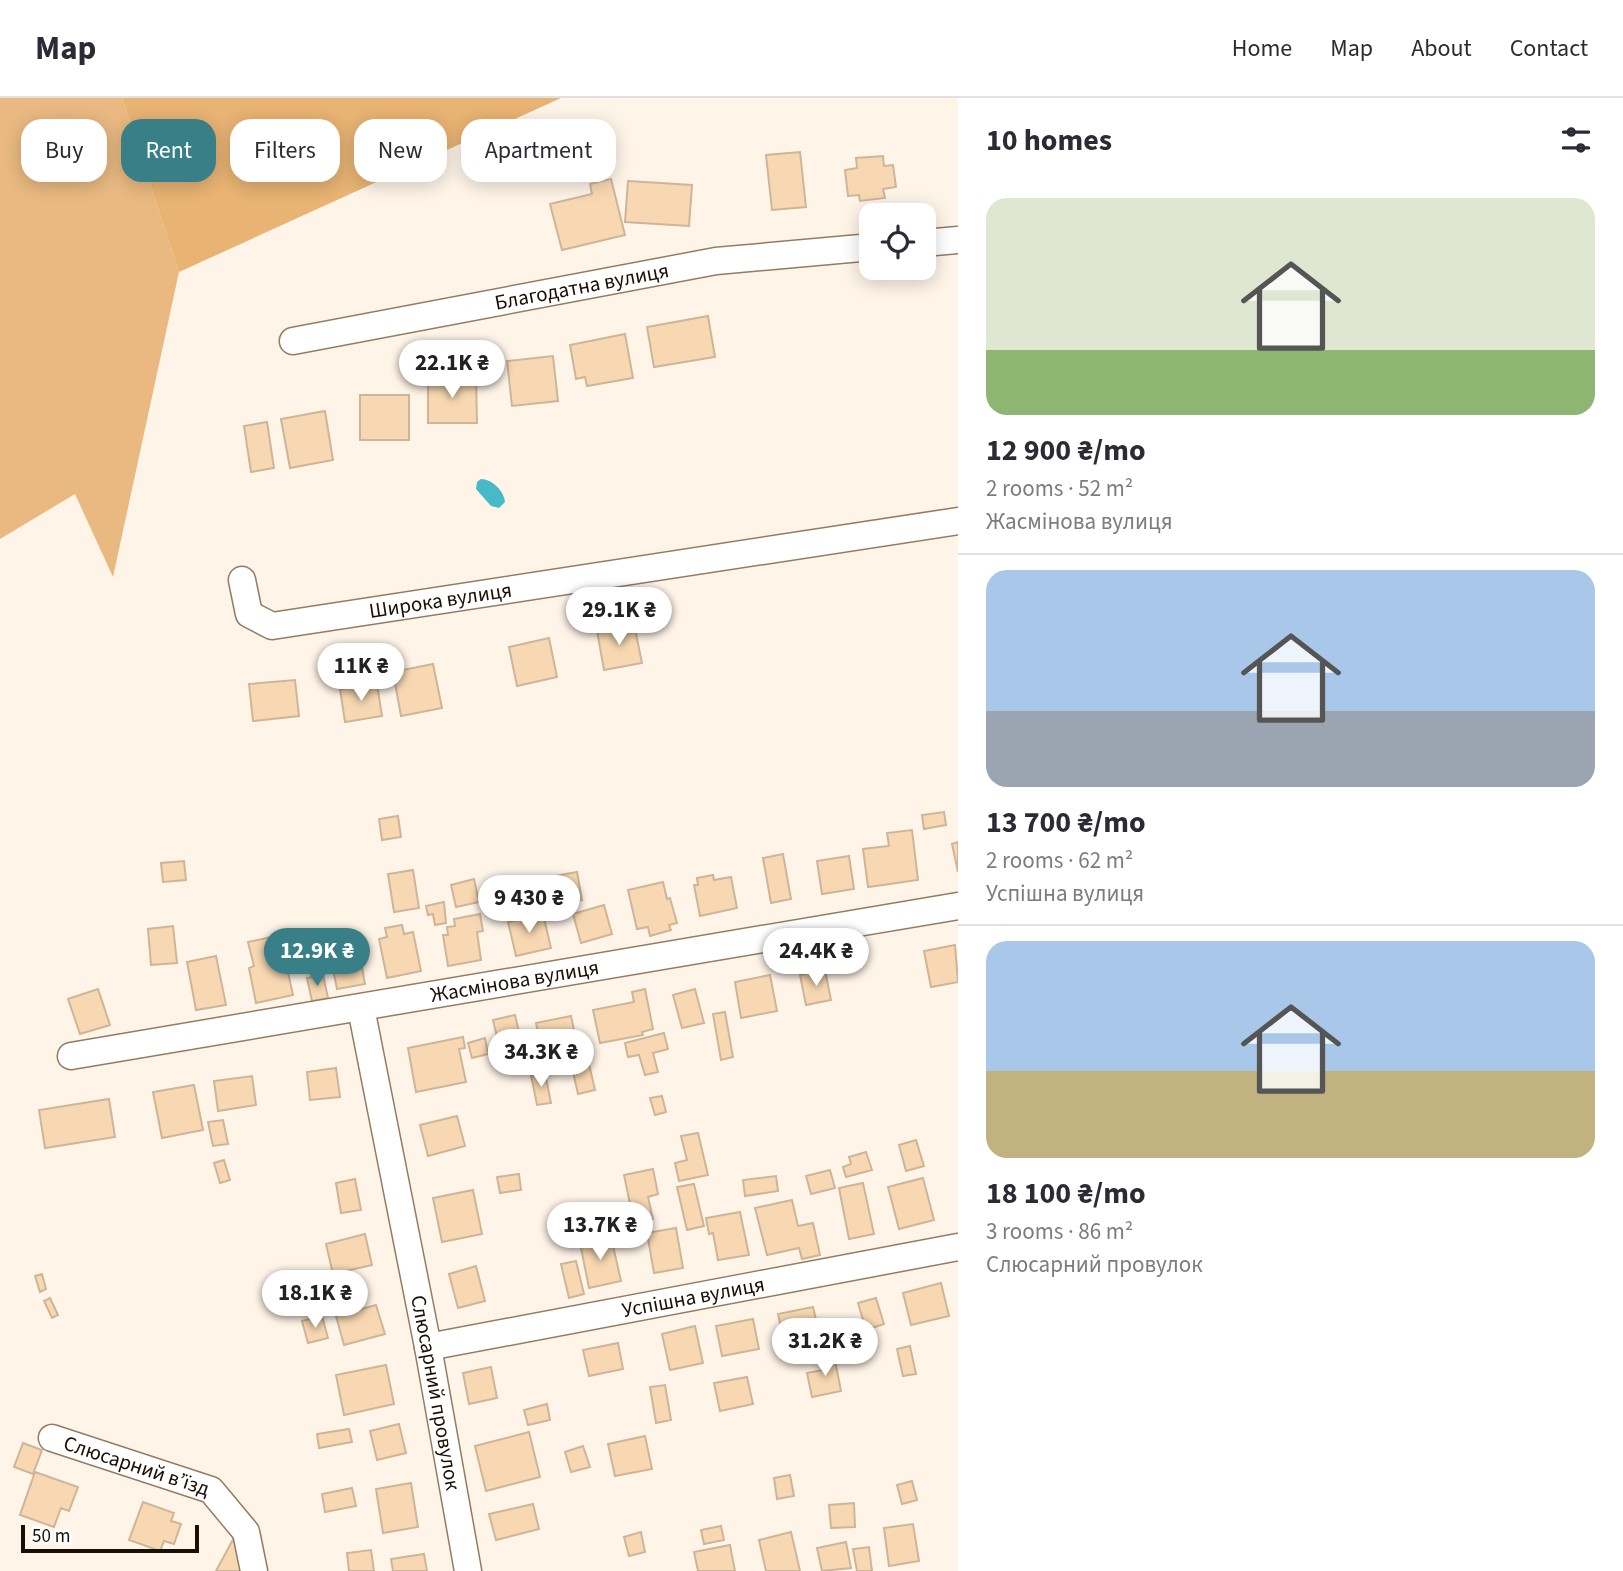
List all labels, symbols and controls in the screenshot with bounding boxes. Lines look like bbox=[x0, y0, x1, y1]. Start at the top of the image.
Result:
text: Map bbox=[35, 25, 96, 72]
text: Home bbox=[1232, 31, 1292, 66]
text: Map bbox=[1330, 31, 1373, 66]
text: About bbox=[1411, 31, 1472, 66]
text: Contact bbox=[1510, 31, 1588, 66]
chip: Buy bbox=[21, 119, 107, 182]
chip: Rent bbox=[121, 119, 216, 182]
chip: Filters bbox=[230, 119, 340, 182]
chip: New bbox=[354, 119, 447, 182]
chip: Apartment bbox=[461, 119, 616, 182]
text: 10 homes bbox=[986, 119, 1112, 162]
icon: filters bbox=[1557, 121, 1595, 159]
map controls bbox=[859, 203, 936, 280]
button: locate bbox=[859, 203, 936, 280]
icon: home bbox=[1228, 243, 1354, 369]
street label: Благодатна вулиця bbox=[492, 255, 672, 318]
pin: 22.1K ₴ bbox=[387, 341, 517, 400]
text: 22.1K ₴ bbox=[415, 346, 489, 379]
text: 12 900 ₴/mo bbox=[986, 429, 1146, 472]
text: 2 rooms · 52 m² bbox=[986, 472, 1133, 505]
text: Жасмінова вулиця bbox=[986, 505, 1173, 538]
street label: Широка вулиця bbox=[367, 574, 514, 626]
pin: 29.1K ₴ bbox=[554, 588, 684, 647]
text: 29.1K ₴ bbox=[582, 593, 656, 626]
icon: home bbox=[1228, 615, 1354, 741]
pin: 11K ₴ bbox=[312, 644, 410, 703]
text: 11K ₴ bbox=[333, 649, 389, 682]
text: 13 700 ₴/mo bbox=[986, 801, 1146, 844]
text: 2 rooms · 62 m² bbox=[986, 844, 1133, 877]
pin: 9 430 ₴ bbox=[464, 876, 594, 935]
text: Успішна вулиця bbox=[986, 877, 1144, 910]
text: 9 430 ₴ bbox=[494, 881, 564, 914]
pin: 12.9K ₴ bbox=[252, 928, 382, 988]
pin: 24.4K ₴ bbox=[751, 928, 881, 988]
text: 12.9K ₴ bbox=[280, 934, 354, 967]
text: 24.4K ₴ bbox=[779, 934, 853, 967]
street label: Жасмінова вулиця bbox=[428, 952, 601, 1010]
icon: home bbox=[1228, 986, 1354, 1112]
pin: 34.3K ₴ bbox=[476, 1030, 606, 1089]
text: 34.3K ₴ bbox=[504, 1035, 578, 1068]
text: 18 100 ₴/mo bbox=[986, 1172, 1146, 1215]
pin: 13.7K ₴ bbox=[535, 1202, 665, 1262]
text: 13.7K ₴ bbox=[563, 1208, 637, 1241]
text: 3 rooms · 86 m² bbox=[986, 1215, 1133, 1248]
text: Слюсарний провулок bbox=[986, 1248, 1203, 1281]
street label: Успішна вулиця bbox=[620, 1269, 767, 1325]
pin: 18.1K ₴ bbox=[250, 1270, 380, 1330]
text: 18.1K ₴ bbox=[278, 1276, 352, 1309]
street label: Слюсарний провулок bbox=[403, 1293, 468, 1493]
pin: 31.2K ₴ bbox=[760, 1318, 890, 1378]
text: 31.2K ₴ bbox=[788, 1324, 862, 1357]
street label: Слюсарний в’їзд bbox=[60, 1428, 213, 1504]
scale bar bbox=[21, 1522, 200, 1554]
text: 50 m bbox=[32, 1523, 70, 1550]

